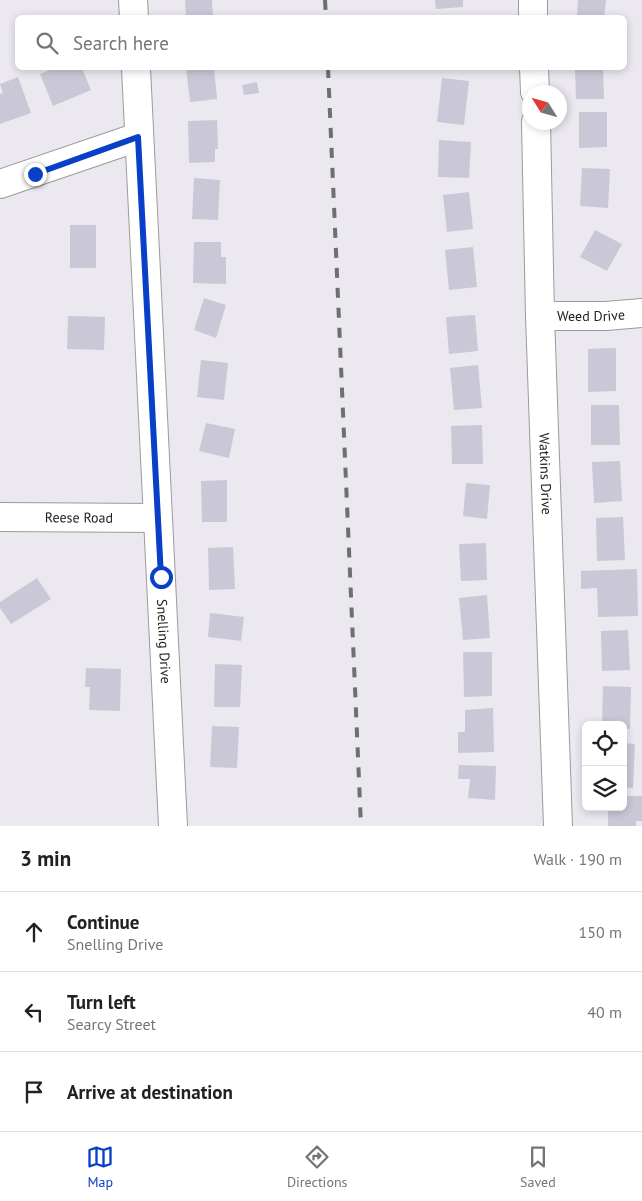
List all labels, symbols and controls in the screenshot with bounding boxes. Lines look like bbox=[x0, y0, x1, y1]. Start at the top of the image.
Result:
search box bbox=[15, 15, 627, 70]
icon: search bbox=[33, 29, 61, 57]
text: Search here bbox=[73, 31, 169, 55]
north arrow bbox=[522, 85, 567, 130]
route end bbox=[24, 163, 47, 186]
street label: Weed Drive bbox=[557, 305, 626, 325]
street label: Watkins Drive bbox=[535, 433, 556, 515]
street label: Reese Road bbox=[45, 508, 113, 527]
route start bbox=[150, 566, 173, 589]
street label: Snelling Drive bbox=[153, 599, 175, 684]
map controls bbox=[582, 721, 627, 811]
button: locate bbox=[582, 721, 627, 766]
button: layers bbox=[582, 766, 627, 811]
text: 3 min bbox=[20, 845, 71, 872]
text: Walk · 190 m bbox=[533, 849, 622, 869]
text: Continue bbox=[67, 910, 139, 934]
icon: ahead bbox=[20, 918, 48, 946]
text: 150 m bbox=[579, 922, 622, 942]
text: Snelling Drive bbox=[67, 934, 163, 954]
text: Turn left bbox=[67, 990, 136, 1014]
icon: left bbox=[20, 998, 48, 1026]
text: 40 m bbox=[587, 1002, 622, 1022]
text: Searcy Street bbox=[67, 1014, 156, 1034]
icon: arrive bbox=[20, 1078, 48, 1106]
text: Arrive at destination bbox=[67, 1080, 233, 1104]
tab: Map bbox=[86, 1143, 114, 1191]
tab: Directions bbox=[287, 1143, 347, 1191]
tab: Saved bbox=[520, 1143, 556, 1191]

